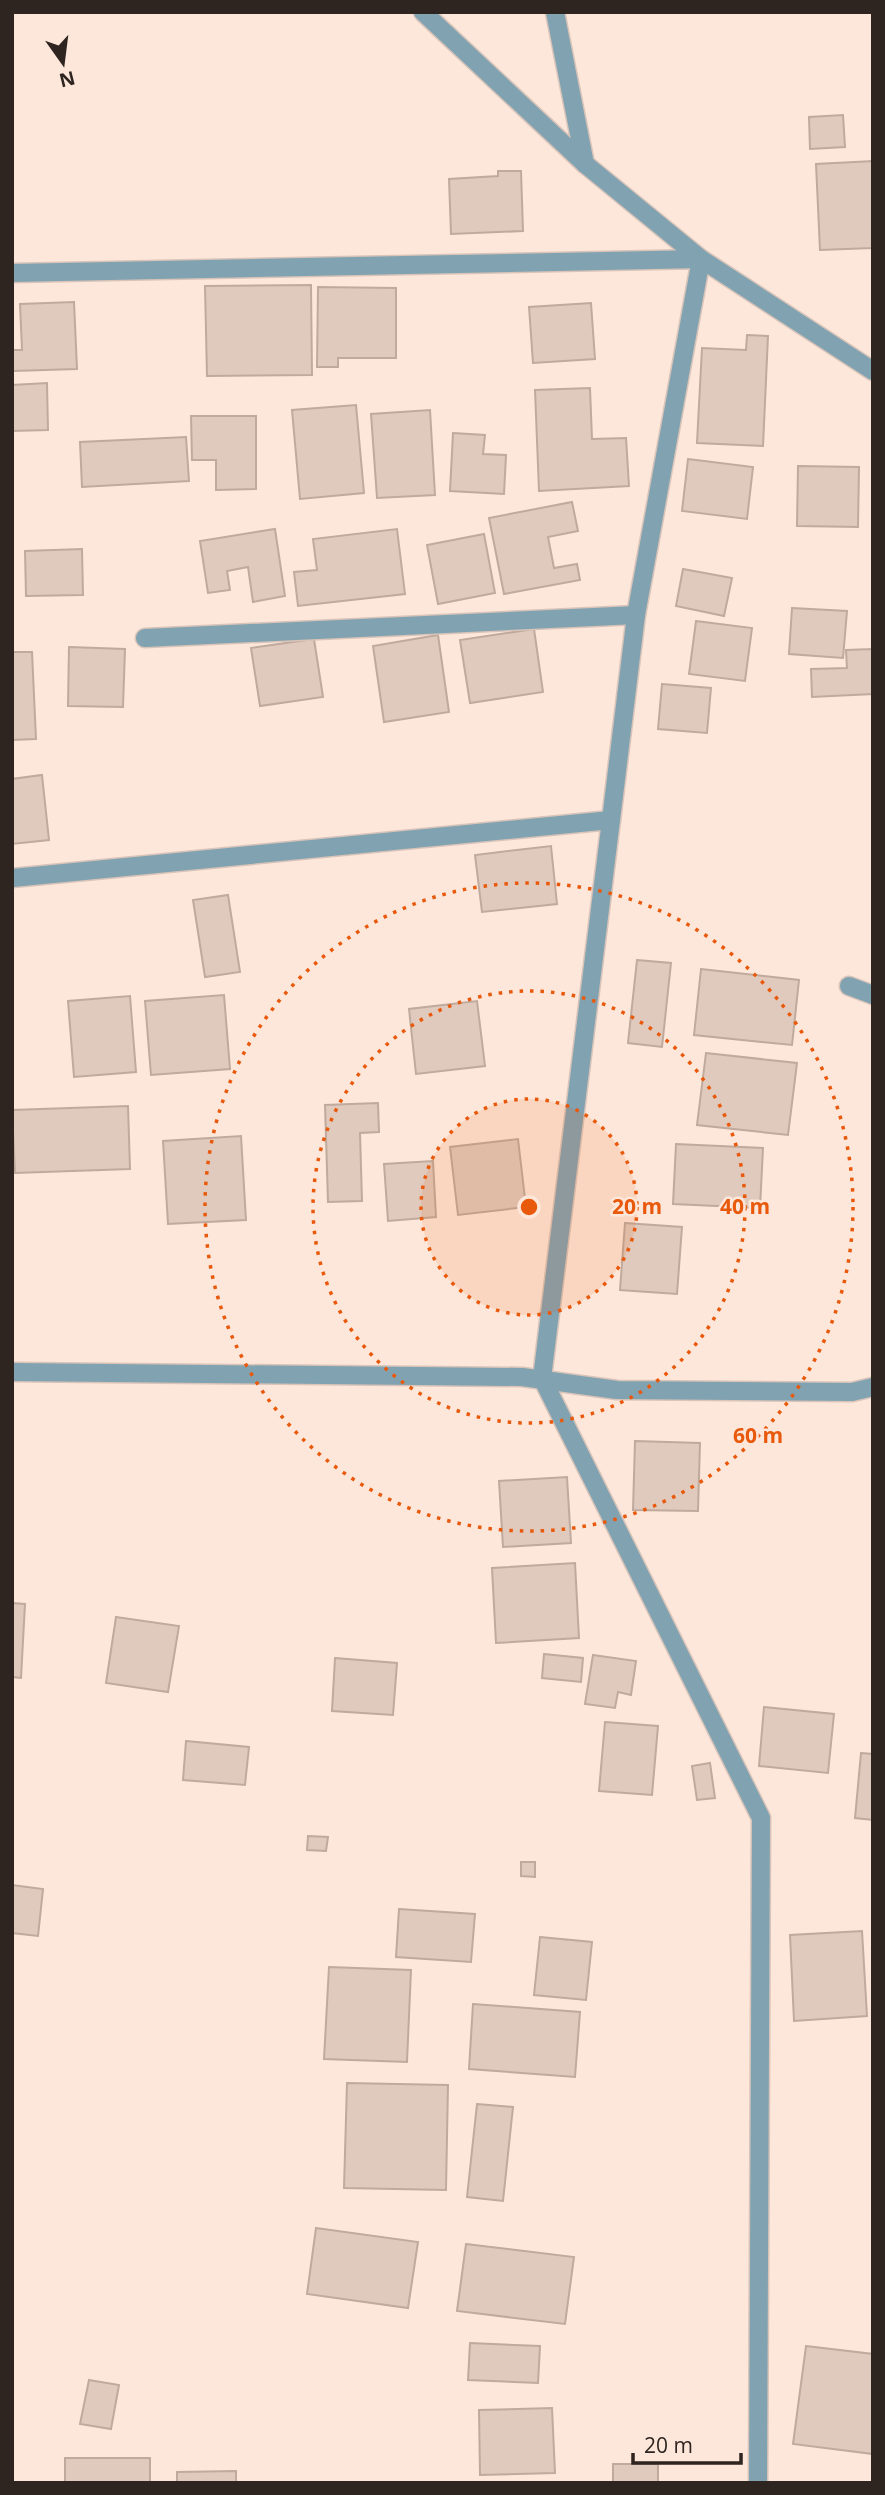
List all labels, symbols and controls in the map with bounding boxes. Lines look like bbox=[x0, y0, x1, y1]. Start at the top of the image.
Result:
north arrow bbox=[28, 28, 98, 98]
text: N bbox=[56, 65, 78, 94]
text: 20 m bbox=[612, 1192, 662, 1220]
text: 40 m bbox=[720, 1192, 770, 1220]
centre of rings bbox=[517, 1195, 541, 1219]
text: 60 m bbox=[733, 1421, 783, 1449]
scale bar bbox=[633, 2422, 742, 2466]
text: 20 m bbox=[644, 2431, 693, 2459]

